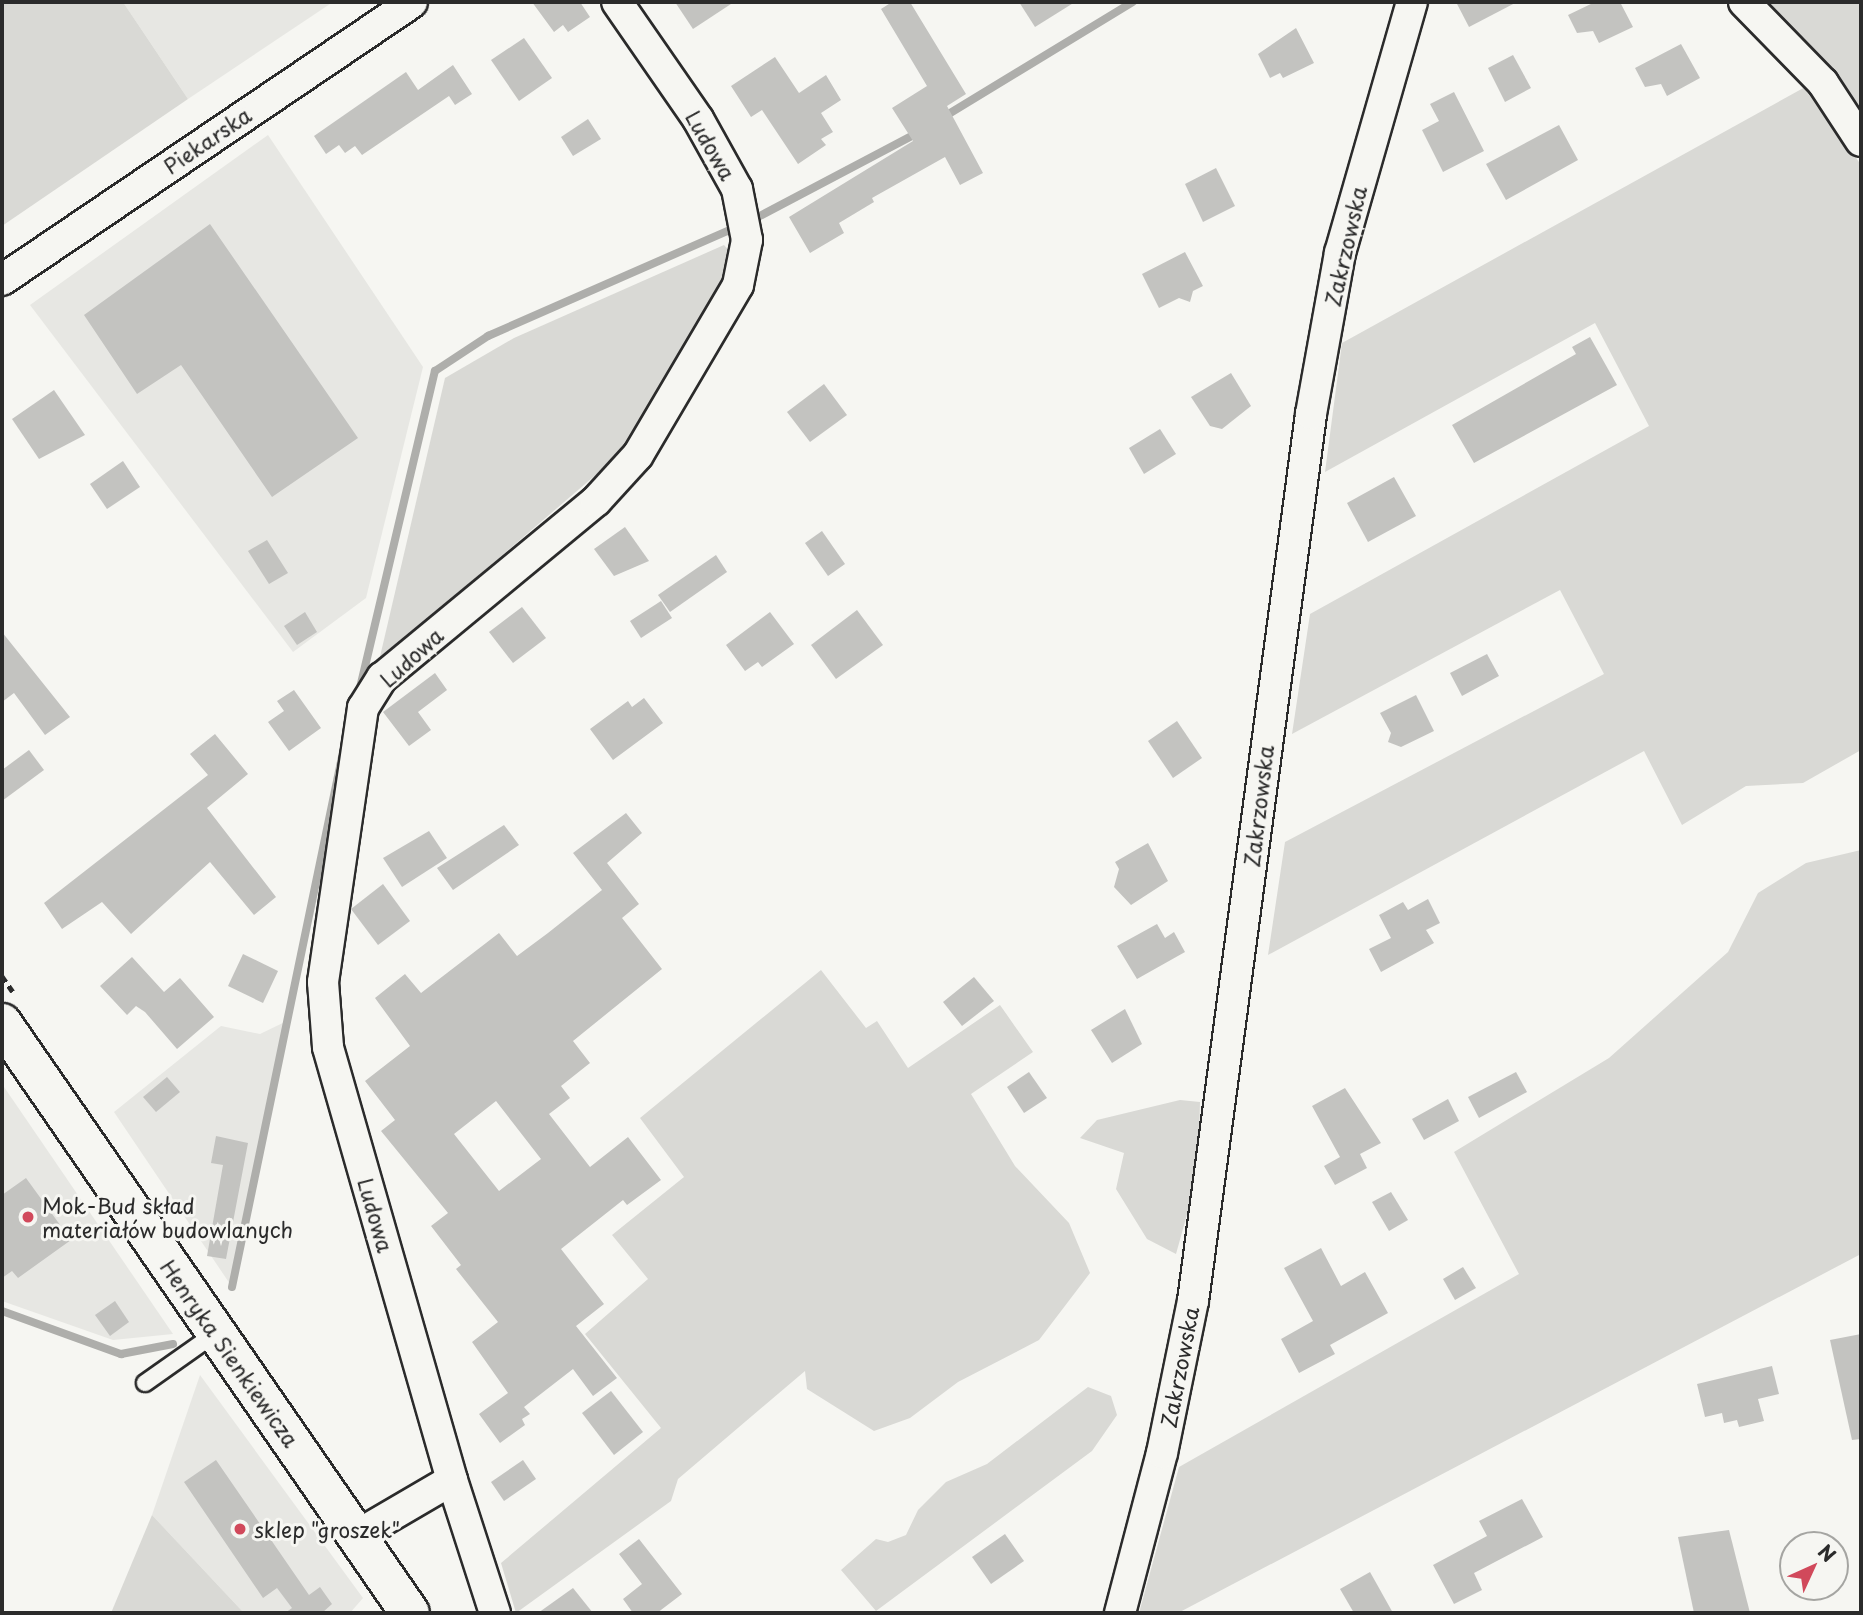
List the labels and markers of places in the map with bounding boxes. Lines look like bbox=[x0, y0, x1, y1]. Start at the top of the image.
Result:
place label: Mok-Bud skład materiałów budowlanych bbox=[42, 1192, 294, 1242]
marker: Mok-Bud skład materiałów budowlanych bbox=[20, 1209, 36, 1225]
place label: sklep "groszek" bbox=[254, 1516, 402, 1542]
marker: sklep "groszek" bbox=[232, 1521, 248, 1537]

